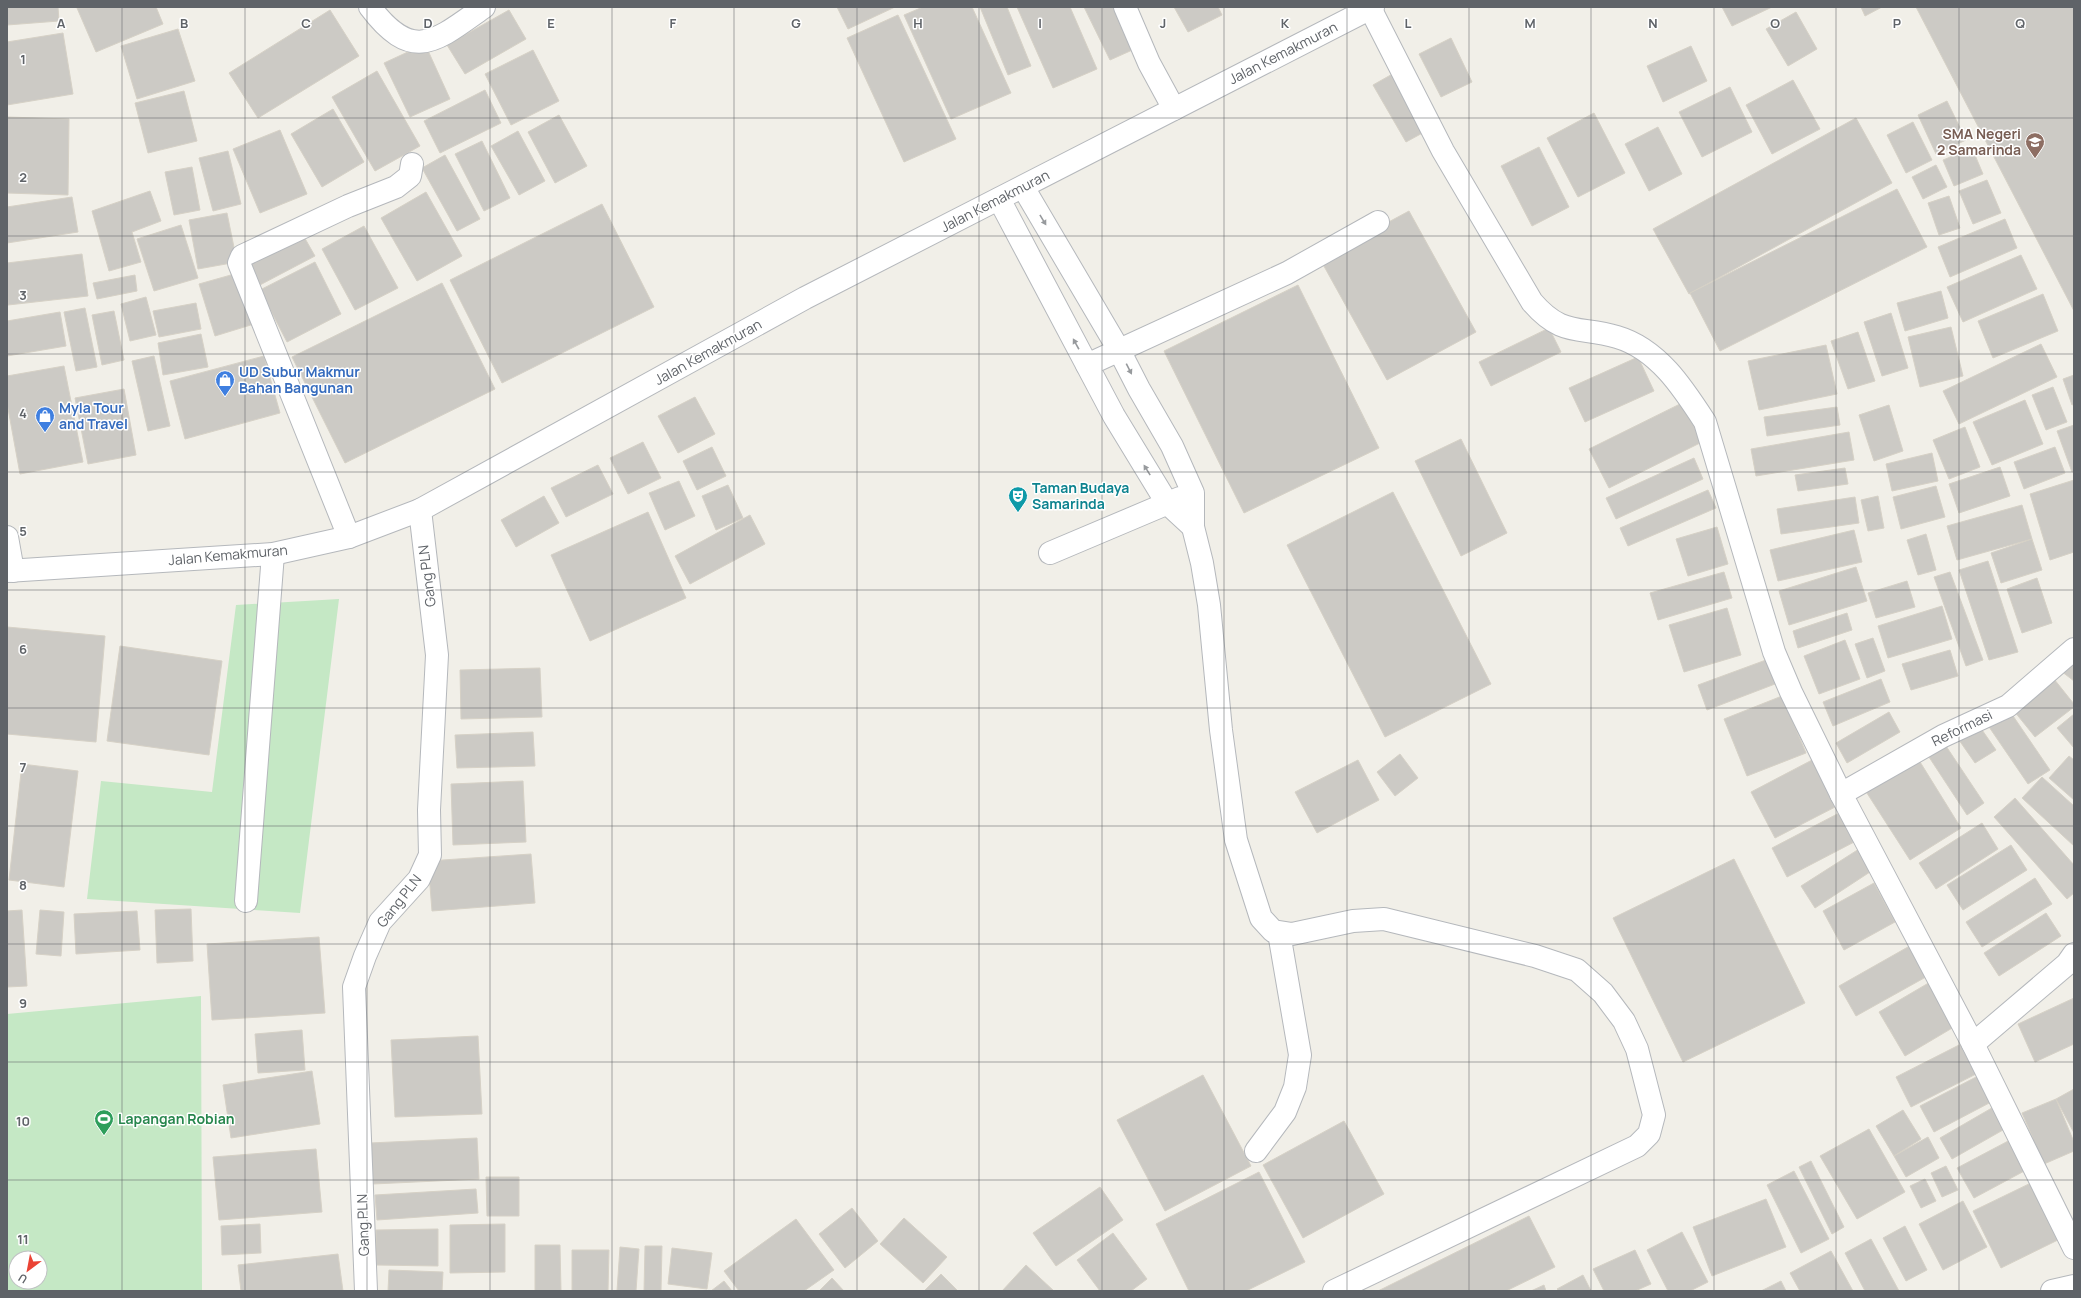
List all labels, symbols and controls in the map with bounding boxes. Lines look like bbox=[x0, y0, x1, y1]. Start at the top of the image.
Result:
text: A bbox=[57, 14, 66, 32]
text: B bbox=[180, 14, 188, 32]
text: C bbox=[301, 14, 311, 32]
text: D bbox=[423, 14, 433, 32]
text: E bbox=[547, 14, 555, 32]
text: F bbox=[670, 14, 677, 32]
text: G bbox=[791, 14, 801, 32]
text: H bbox=[913, 14, 923, 32]
text: I bbox=[1038, 14, 1042, 32]
text: J bbox=[1160, 14, 1166, 32]
text: L bbox=[1405, 14, 1412, 32]
text: M bbox=[1524, 14, 1536, 32]
text: N bbox=[1648, 14, 1658, 32]
text: O bbox=[1770, 14, 1780, 32]
text: P bbox=[1893, 14, 1901, 32]
text: Q bbox=[2015, 14, 2025, 32]
street label: Jalan Kemakmuran bbox=[1226, 18, 1340, 88]
text: 1 bbox=[20, 50, 26, 68]
place label: SMA Negeri 2 Samarinda bbox=[1937, 124, 2021, 159]
school or university icon: SMA Negeri 2 Samarinda bbox=[2024, 131, 2046, 159]
street label: Jalan Kemakmuran bbox=[937, 165, 1052, 236]
text: 2 bbox=[19, 168, 27, 186]
one-way arrow bbox=[1039, 214, 1046, 226]
text: 3 bbox=[19, 286, 27, 304]
street label: Jalan Kemakmuran bbox=[651, 314, 765, 389]
one-way arrow bbox=[1073, 339, 1079, 350]
place label: UD Subur Makmur Bahan Bangunan bbox=[239, 362, 360, 397]
one-way arrow bbox=[1126, 363, 1132, 375]
shop icon: UD Subur Makmur Bahan Bangunan bbox=[214, 369, 236, 397]
place label: Myla Tour and Travel bbox=[59, 398, 128, 433]
text: 4 bbox=[19, 404, 27, 422]
shop icon: Myla Tour and Travel bbox=[34, 405, 56, 433]
one-way arrow bbox=[1143, 465, 1151, 475]
place label: Taman Budaya Samarinda bbox=[1032, 478, 1129, 513]
theatre icon: Taman Budaya Samarinda bbox=[1007, 485, 1029, 513]
text: 5 bbox=[19, 522, 27, 540]
street label: Jalan Kemakmuran bbox=[167, 540, 288, 569]
street label: Gang PLN bbox=[413, 544, 440, 608]
text: 6 bbox=[19, 640, 27, 658]
street label: Reformasi bbox=[1928, 705, 1995, 750]
text: 7 bbox=[20, 758, 27, 776]
street label: Gang PLN bbox=[372, 870, 425, 931]
text: 8 bbox=[19, 876, 27, 894]
text: 9 bbox=[19, 994, 27, 1012]
sports icon: Lapangan Robian bbox=[93, 1108, 115, 1136]
place label: Lapangan Robian bbox=[118, 1109, 235, 1128]
text: 10 bbox=[16, 1112, 30, 1130]
street label: Gang PLN bbox=[352, 1194, 373, 1256]
text: 11 bbox=[17, 1230, 29, 1248]
north arrow bbox=[8, 1250, 48, 1290]
text: U bbox=[15, 1270, 30, 1287]

